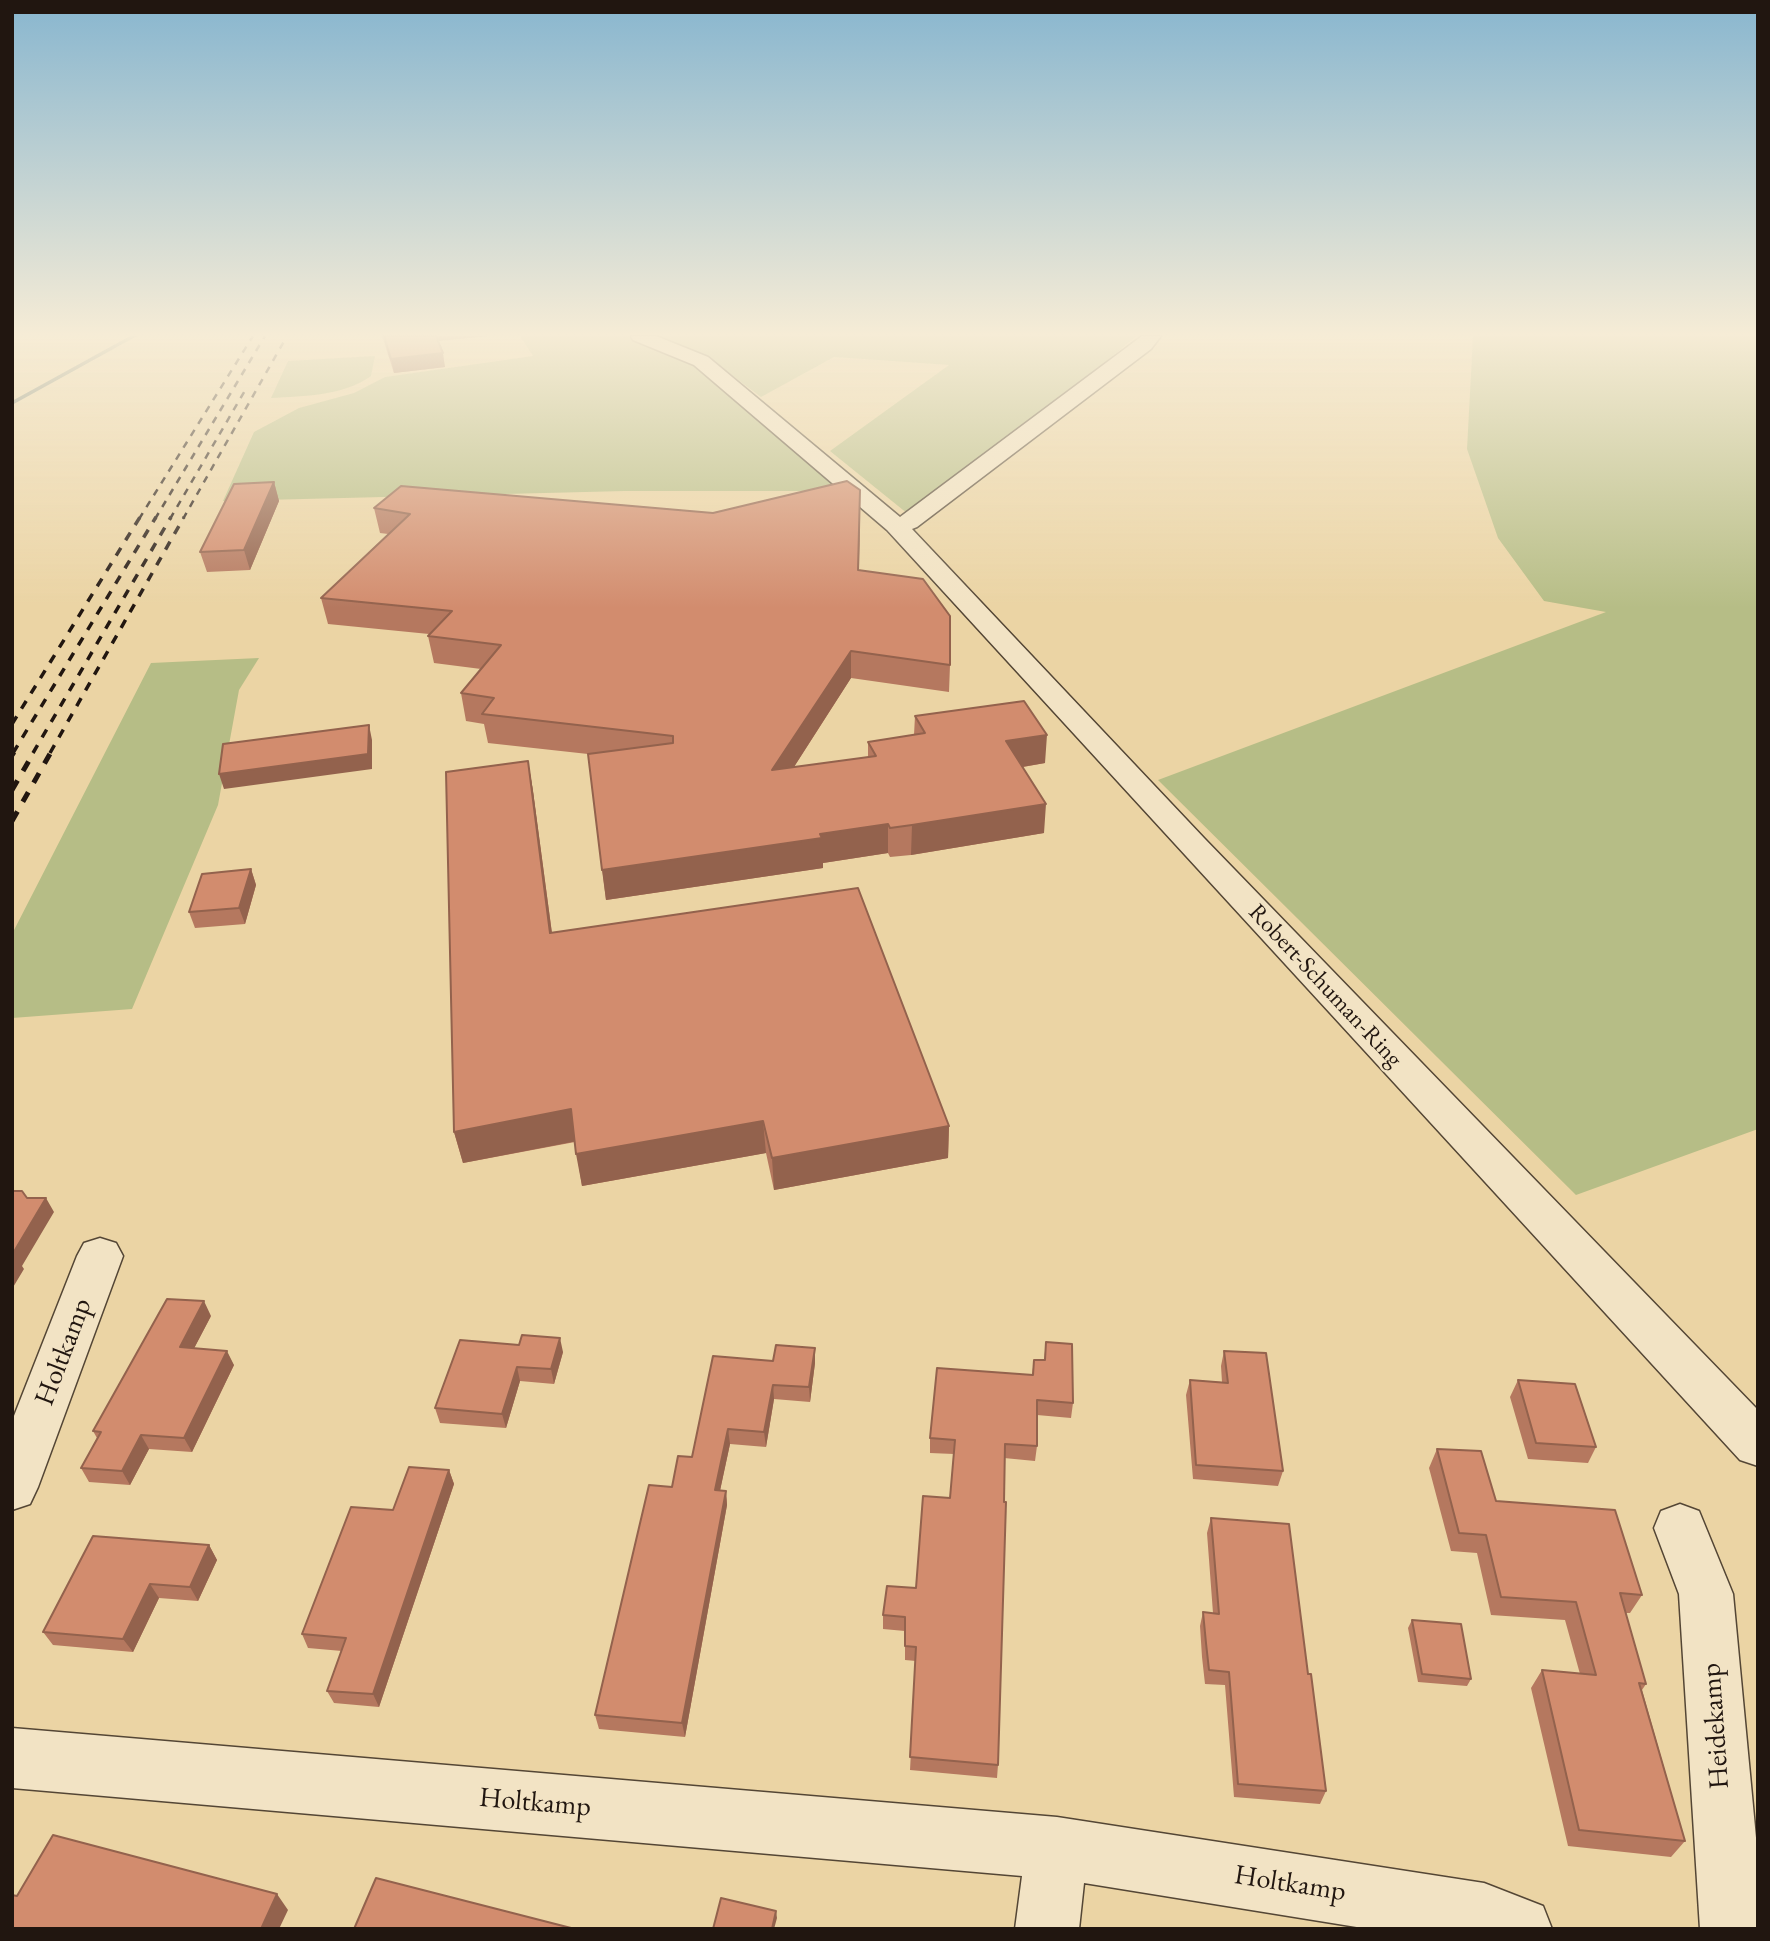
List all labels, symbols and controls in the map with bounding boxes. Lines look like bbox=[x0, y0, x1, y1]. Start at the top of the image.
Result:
street label: Robert-Schuman-Ring bbox=[1242, 899, 1408, 1073]
street label: Holtkamp bbox=[28, 1294, 100, 1410]
street label: Heidekamp bbox=[1695, 1662, 1737, 1790]
street label: Holtkamp bbox=[478, 1781, 592, 1825]
street label: Holtkamp bbox=[1232, 1859, 1348, 1909]

